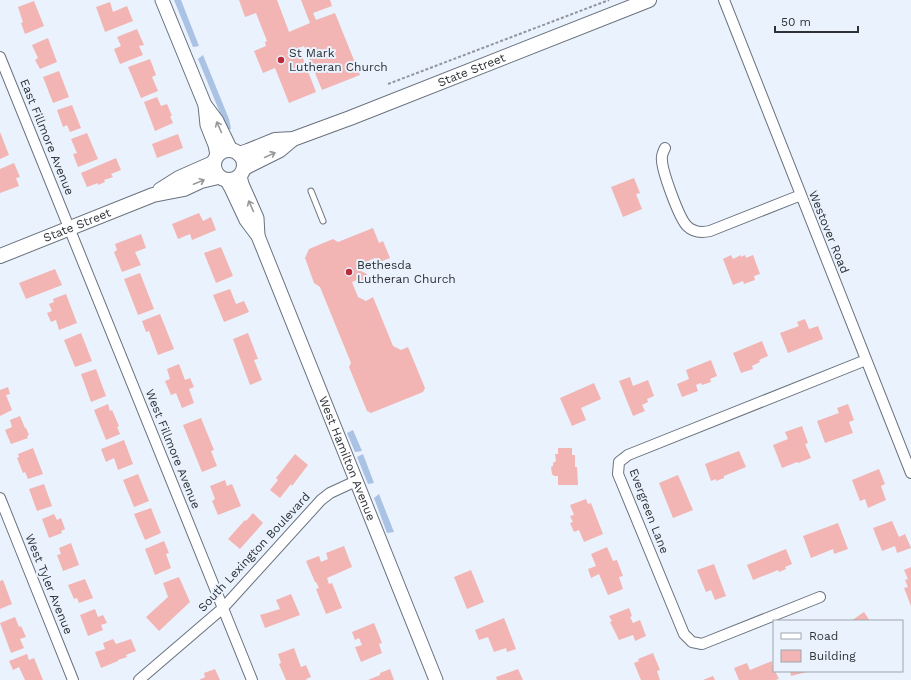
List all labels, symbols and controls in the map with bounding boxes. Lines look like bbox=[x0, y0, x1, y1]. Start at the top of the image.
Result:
scale bar bbox=[775, 8, 858, 34]
text: 50 m bbox=[781, 15, 811, 29]
place label: St Mark Lutheran Church bbox=[289, 46, 388, 74]
street label: State Street bbox=[436, 50, 507, 90]
marker: St Mark Lutheran Church bbox=[276, 55, 286, 65]
street label: East Fillmore Avenue bbox=[17, 77, 77, 197]
one-way arrow bbox=[215, 121, 222, 133]
one-way arrow bbox=[263, 151, 275, 158]
one-way arrow bbox=[193, 177, 205, 185]
street label: Westover Road bbox=[806, 189, 852, 275]
one-way arrow bbox=[247, 200, 254, 212]
street label: State Street bbox=[41, 206, 113, 245]
place label: Bethesda Lutheran Church bbox=[357, 258, 456, 286]
marker: Bethesda Lutheran Church bbox=[344, 267, 354, 277]
street label: West Fillmore Avenue bbox=[143, 387, 203, 511]
street label: West Hamilton Avenue bbox=[316, 394, 378, 523]
street label: Evergreen Lane bbox=[626, 467, 672, 555]
street label: South Lexington Boulevard bbox=[195, 490, 313, 614]
street label: West Tyler Avenue bbox=[22, 532, 76, 636]
legend bbox=[773, 620, 903, 672]
text: Road bbox=[809, 629, 838, 643]
text: Building bbox=[809, 649, 856, 663]

